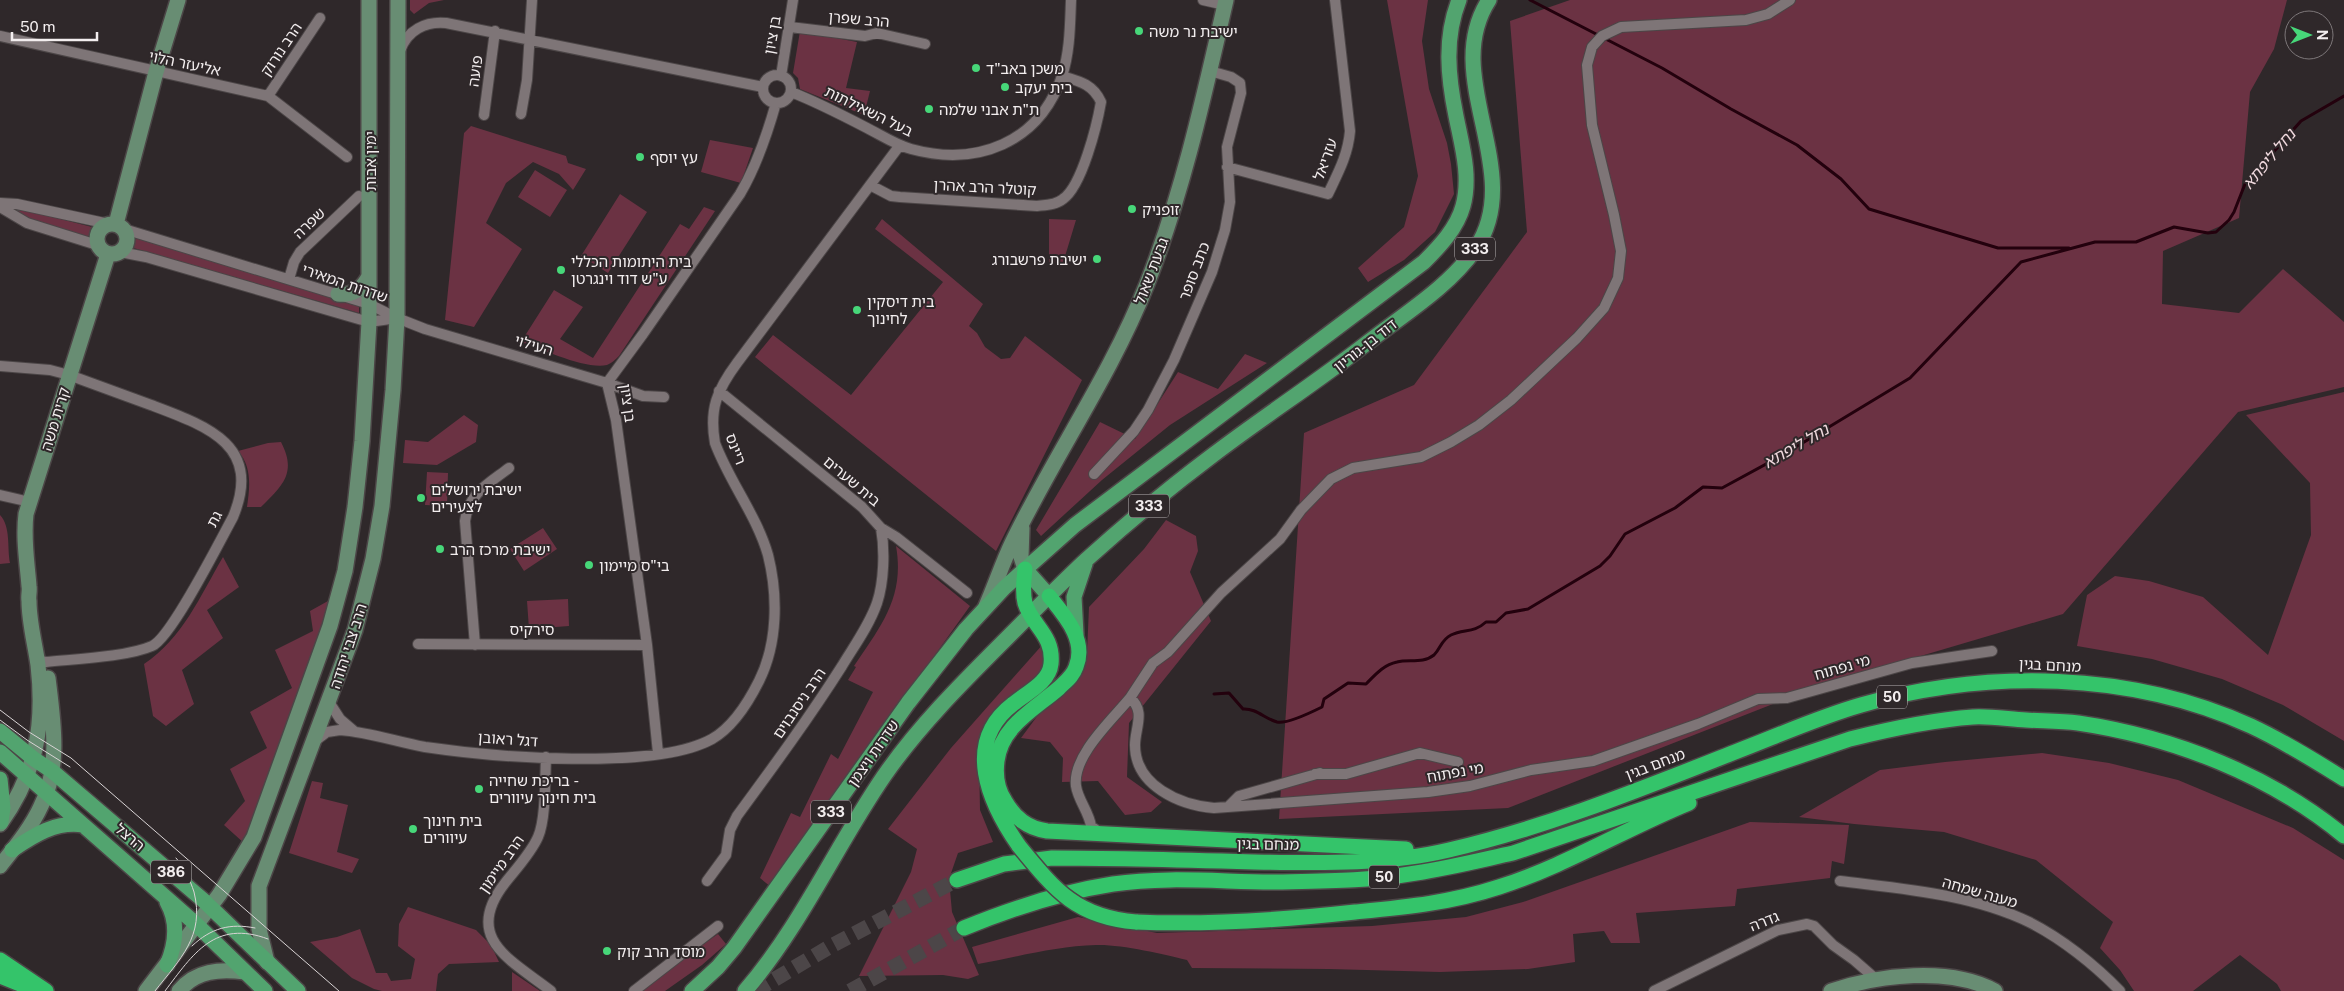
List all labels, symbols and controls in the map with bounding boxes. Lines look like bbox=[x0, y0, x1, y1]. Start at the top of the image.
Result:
street label: הרב שפרן bbox=[828, 8, 890, 30]
scale bar bbox=[12, 10, 98, 42]
north arrow bbox=[2284, 10, 2334, 60]
street label: בן ציון bbox=[760, 14, 784, 56]
text: 50 m bbox=[20, 18, 55, 35]
street label: הרב נורוק bbox=[257, 19, 305, 79]
place label: ישיבת נר משה bbox=[1149, 23, 1238, 40]
marker: ישיבת נר משה bbox=[1133, 25, 1145, 37]
text: N bbox=[2314, 30, 2330, 40]
street label: אליעזר הלוי bbox=[147, 47, 223, 79]
street label: פועה bbox=[464, 54, 486, 88]
place label: משכן באב"ד bbox=[986, 60, 1064, 77]
marker: משכן באב"ד bbox=[970, 62, 982, 74]
place label: בית יעקב bbox=[1015, 79, 1073, 96]
marker: בית יעקב bbox=[999, 81, 1011, 93]
street label: בעל השאילתות bbox=[822, 82, 916, 140]
place label: ת"ת אבני שלמה bbox=[939, 101, 1039, 118]
marker: ת"ת אבני שלמה bbox=[923, 103, 935, 115]
water label: נחל ליפתא bbox=[2238, 124, 2300, 193]
street label: ימין אבות bbox=[362, 131, 379, 191]
street label: עזריאל bbox=[1310, 136, 1340, 182]
place label: עץ יוסף bbox=[650, 149, 698, 166]
marker: עץ יוסף bbox=[634, 151, 646, 163]
street label: קוטלר הרב אהרן bbox=[933, 176, 1037, 198]
place label: זופניק bbox=[1142, 201, 1180, 218]
marker: זופניק bbox=[1126, 203, 1138, 215]
street label: שפרה bbox=[290, 204, 328, 242]
street label: גבעת שאול bbox=[1131, 235, 1172, 307]
road number: 333 bbox=[1455, 238, 1495, 260]
street label: כתב סופר bbox=[1175, 239, 1213, 302]
place label: ישיבת פרשבורג bbox=[992, 251, 1087, 268]
place label: בית היתומות הכללי ע"ש דוד וינגרטן bbox=[571, 253, 692, 287]
marker: ישיבת פרשבורג bbox=[1091, 253, 1103, 265]
street label: שדרות המאירי bbox=[300, 260, 390, 306]
marker: בית היתומות הכללי ע"ש דוד וינגרטן bbox=[555, 264, 567, 276]
place label: בית דיסקין לחינוך bbox=[867, 293, 935, 327]
marker: בית דיסקין לחינוך bbox=[851, 304, 863, 316]
street label: דוד בן-גוריון bbox=[1330, 315, 1400, 375]
street label: העילוי bbox=[513, 331, 555, 359]
street label: בן ציון bbox=[617, 382, 639, 424]
street label: קרית משה bbox=[37, 385, 73, 453]
water label: נחל ליפתא bbox=[1760, 419, 1833, 472]
street label: ריינס bbox=[722, 431, 750, 467]
street label: בית שערים bbox=[820, 452, 884, 510]
place label: ישיבת ירושלים לצעירים bbox=[431, 481, 522, 515]
marker: ישיבת ירושלים לצעירים bbox=[415, 492, 427, 504]
road number: 333 bbox=[1129, 494, 1169, 518]
street label: גת bbox=[203, 508, 225, 530]
place label: ישיבת מרכז הרב bbox=[450, 541, 550, 558]
marker: ישיבת מרכז הרב bbox=[434, 543, 446, 555]
place label: בי"ס מיימון bbox=[599, 557, 670, 574]
marker: בי"ס מיימון bbox=[583, 559, 595, 571]
street label: הרב צבי יהודה bbox=[326, 601, 370, 691]
street label: סירקיס bbox=[510, 621, 554, 638]
street label: מי נפתוח bbox=[1812, 651, 1872, 683]
street label: מנחם בגין bbox=[2018, 655, 2082, 675]
street label: הרב ניסנבוים bbox=[769, 665, 829, 741]
road number: 50 bbox=[1877, 686, 1907, 709]
street label: שדרות ויצמן bbox=[844, 717, 902, 789]
street label: דגל ראובן bbox=[477, 728, 539, 750]
street label: מנחם בגין bbox=[1623, 745, 1687, 783]
street label: מי נפתוח bbox=[1425, 759, 1485, 785]
place label: בריכת שחייה - בית חינוך עיוורים bbox=[489, 772, 597, 806]
marker: בריכת שחייה - בית חינוך עיוורים bbox=[473, 783, 485, 795]
road number: 333 bbox=[811, 800, 851, 824]
place label: בית חינוך עיוורים bbox=[423, 812, 483, 846]
street label: הרצל bbox=[112, 820, 148, 854]
marker: בית חינוך עיוורים bbox=[407, 823, 419, 835]
street label: הרב מיימון bbox=[475, 832, 527, 896]
street label: מנחם בגין bbox=[1237, 835, 1299, 853]
road number: 386 bbox=[151, 860, 191, 884]
road number: 50 bbox=[1369, 866, 1399, 889]
street label: מענה שמחה bbox=[1940, 873, 2020, 911]
street label: גדרה bbox=[1747, 907, 1782, 935]
place label: מוסד הרב קוק bbox=[617, 943, 705, 960]
marker: מוסד הרב קוק bbox=[601, 945, 613, 957]

